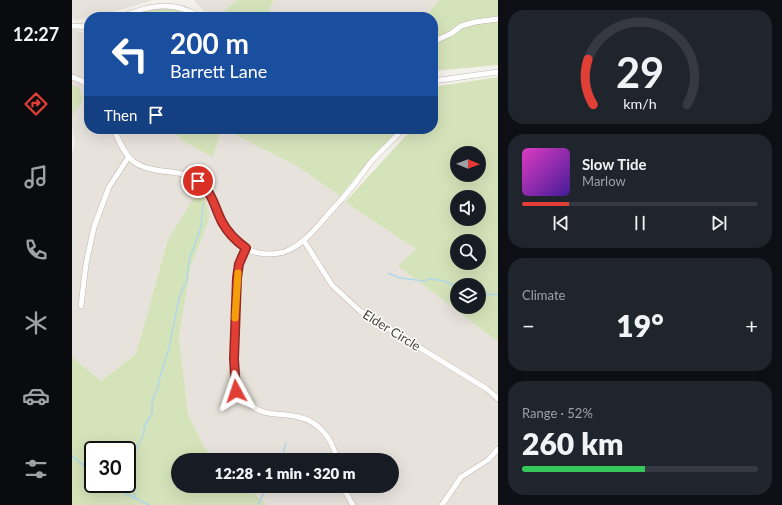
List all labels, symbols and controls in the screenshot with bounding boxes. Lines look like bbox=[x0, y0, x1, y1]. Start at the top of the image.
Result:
text: 12:27 bbox=[13, 23, 59, 45]
text: 200 m bbox=[170, 26, 249, 60]
icon: left bbox=[104, 28, 156, 80]
text: 29 bbox=[616, 47, 664, 97]
text: Barrett Lane bbox=[170, 60, 267, 82]
icon: directions bbox=[22, 90, 50, 118]
text: km/h bbox=[623, 94, 657, 111]
icon: arrive bbox=[145, 104, 167, 126]
text: Then bbox=[104, 106, 137, 124]
north arrow bbox=[450, 146, 486, 182]
map controls bbox=[450, 146, 486, 314]
text: Slow Tide bbox=[582, 155, 647, 173]
icon: music bbox=[22, 163, 50, 191]
pin bbox=[181, 164, 215, 198]
icon: arrive bbox=[187, 170, 209, 192]
text: Marlow bbox=[582, 173, 626, 189]
button: sound bbox=[450, 190, 486, 226]
icon: previous bbox=[550, 212, 572, 234]
icon: pause bbox=[629, 212, 651, 234]
icon: next bbox=[708, 212, 730, 234]
button: search bbox=[450, 234, 486, 270]
icon: phone bbox=[22, 236, 50, 264]
button: layers bbox=[450, 278, 486, 314]
text: Climate bbox=[522, 287, 565, 303]
street label: Elder Circle bbox=[360, 306, 424, 354]
text: 19° bbox=[616, 307, 664, 343]
icon: climate bbox=[22, 309, 50, 337]
text: − bbox=[522, 312, 535, 339]
text: + bbox=[745, 312, 758, 339]
position arrow bbox=[215, 370, 257, 412]
icon: car bbox=[22, 382, 50, 410]
text: Range · 52% bbox=[522, 405, 593, 421]
text: 260 km bbox=[522, 425, 623, 461]
speed limit sign: 30 bbox=[84, 441, 136, 493]
icon: filters bbox=[22, 455, 50, 483]
text: 12:28 · 1 min · 320 m bbox=[214, 464, 356, 482]

